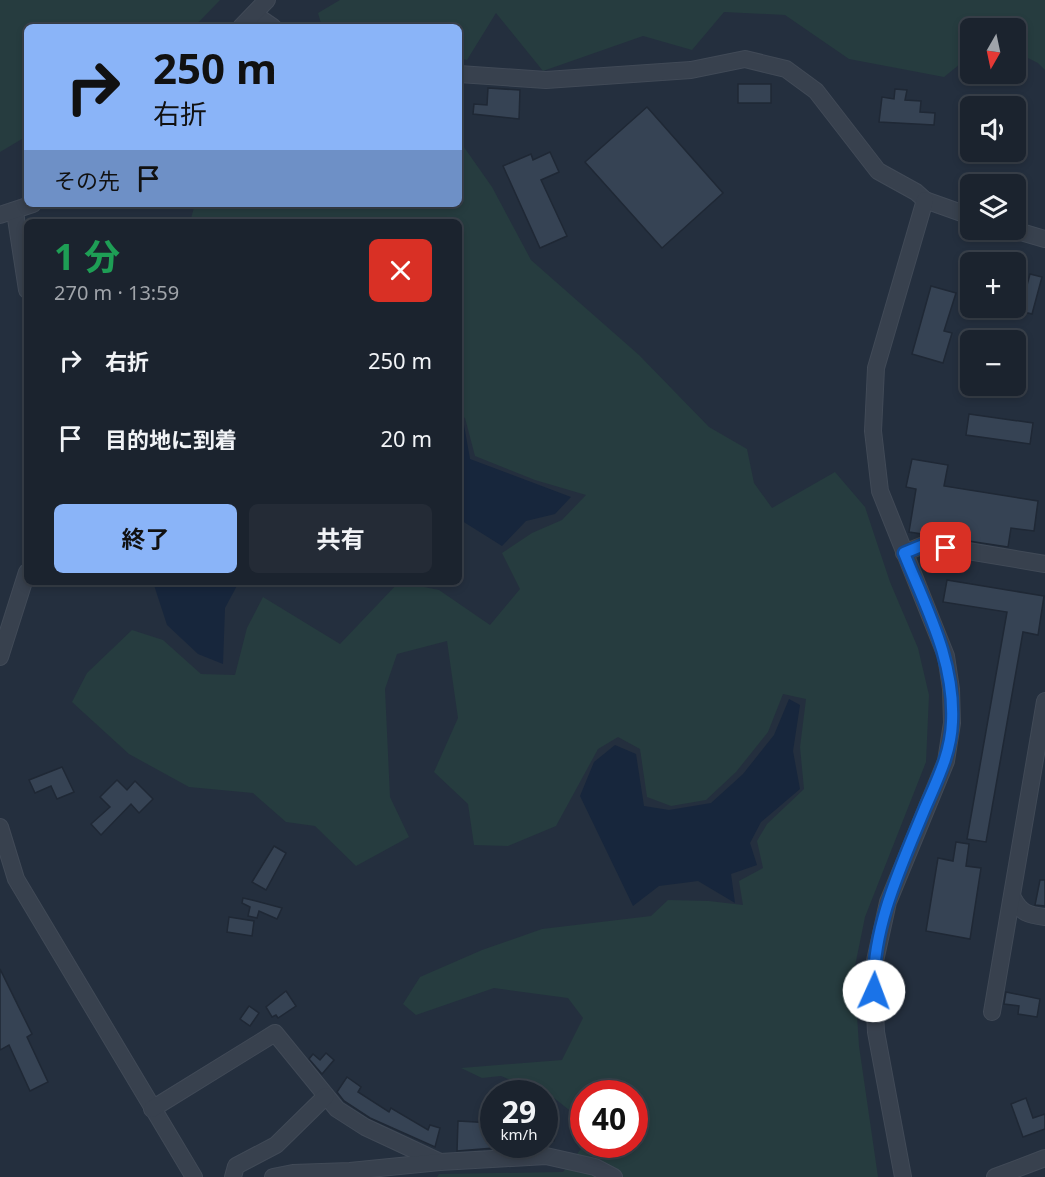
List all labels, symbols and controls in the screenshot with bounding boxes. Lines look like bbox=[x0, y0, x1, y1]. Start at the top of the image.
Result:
north arrow bbox=[960, 18, 1026, 84]
map controls bbox=[960, 18, 1026, 396]
text: 250 m bbox=[153, 39, 277, 96]
icon: right bbox=[54, 48, 132, 126]
text: 右折 bbox=[153, 95, 207, 132]
button: sound bbox=[960, 96, 1026, 162]
icon: arrive bbox=[132, 162, 165, 195]
text: その先 bbox=[54, 165, 120, 195]
button: layers bbox=[960, 174, 1026, 240]
text: 1 分 bbox=[54, 232, 120, 281]
button: close bbox=[369, 239, 432, 302]
button: + bbox=[960, 252, 1026, 318]
text: 270 m · 13:59 bbox=[54, 279, 179, 306]
button: − bbox=[960, 330, 1026, 396]
icon: right bbox=[54, 344, 87, 377]
text: 250 m bbox=[368, 345, 432, 375]
text: 右折 bbox=[105, 346, 149, 376]
icon: arrive bbox=[54, 422, 87, 455]
text: 20 m bbox=[381, 423, 432, 453]
text: 目的地に到着 bbox=[105, 424, 237, 454]
button: 終了 bbox=[54, 504, 237, 573]
button: 共有 bbox=[249, 504, 432, 573]
pin bbox=[920, 522, 971, 573]
icon: arrive bbox=[929, 531, 962, 564]
position arrow bbox=[842, 959, 906, 1023]
speed limit sign: 40 bbox=[570, 1080, 648, 1158]
text: 29 bbox=[502, 1091, 536, 1132]
text: km/h bbox=[501, 1124, 537, 1144]

